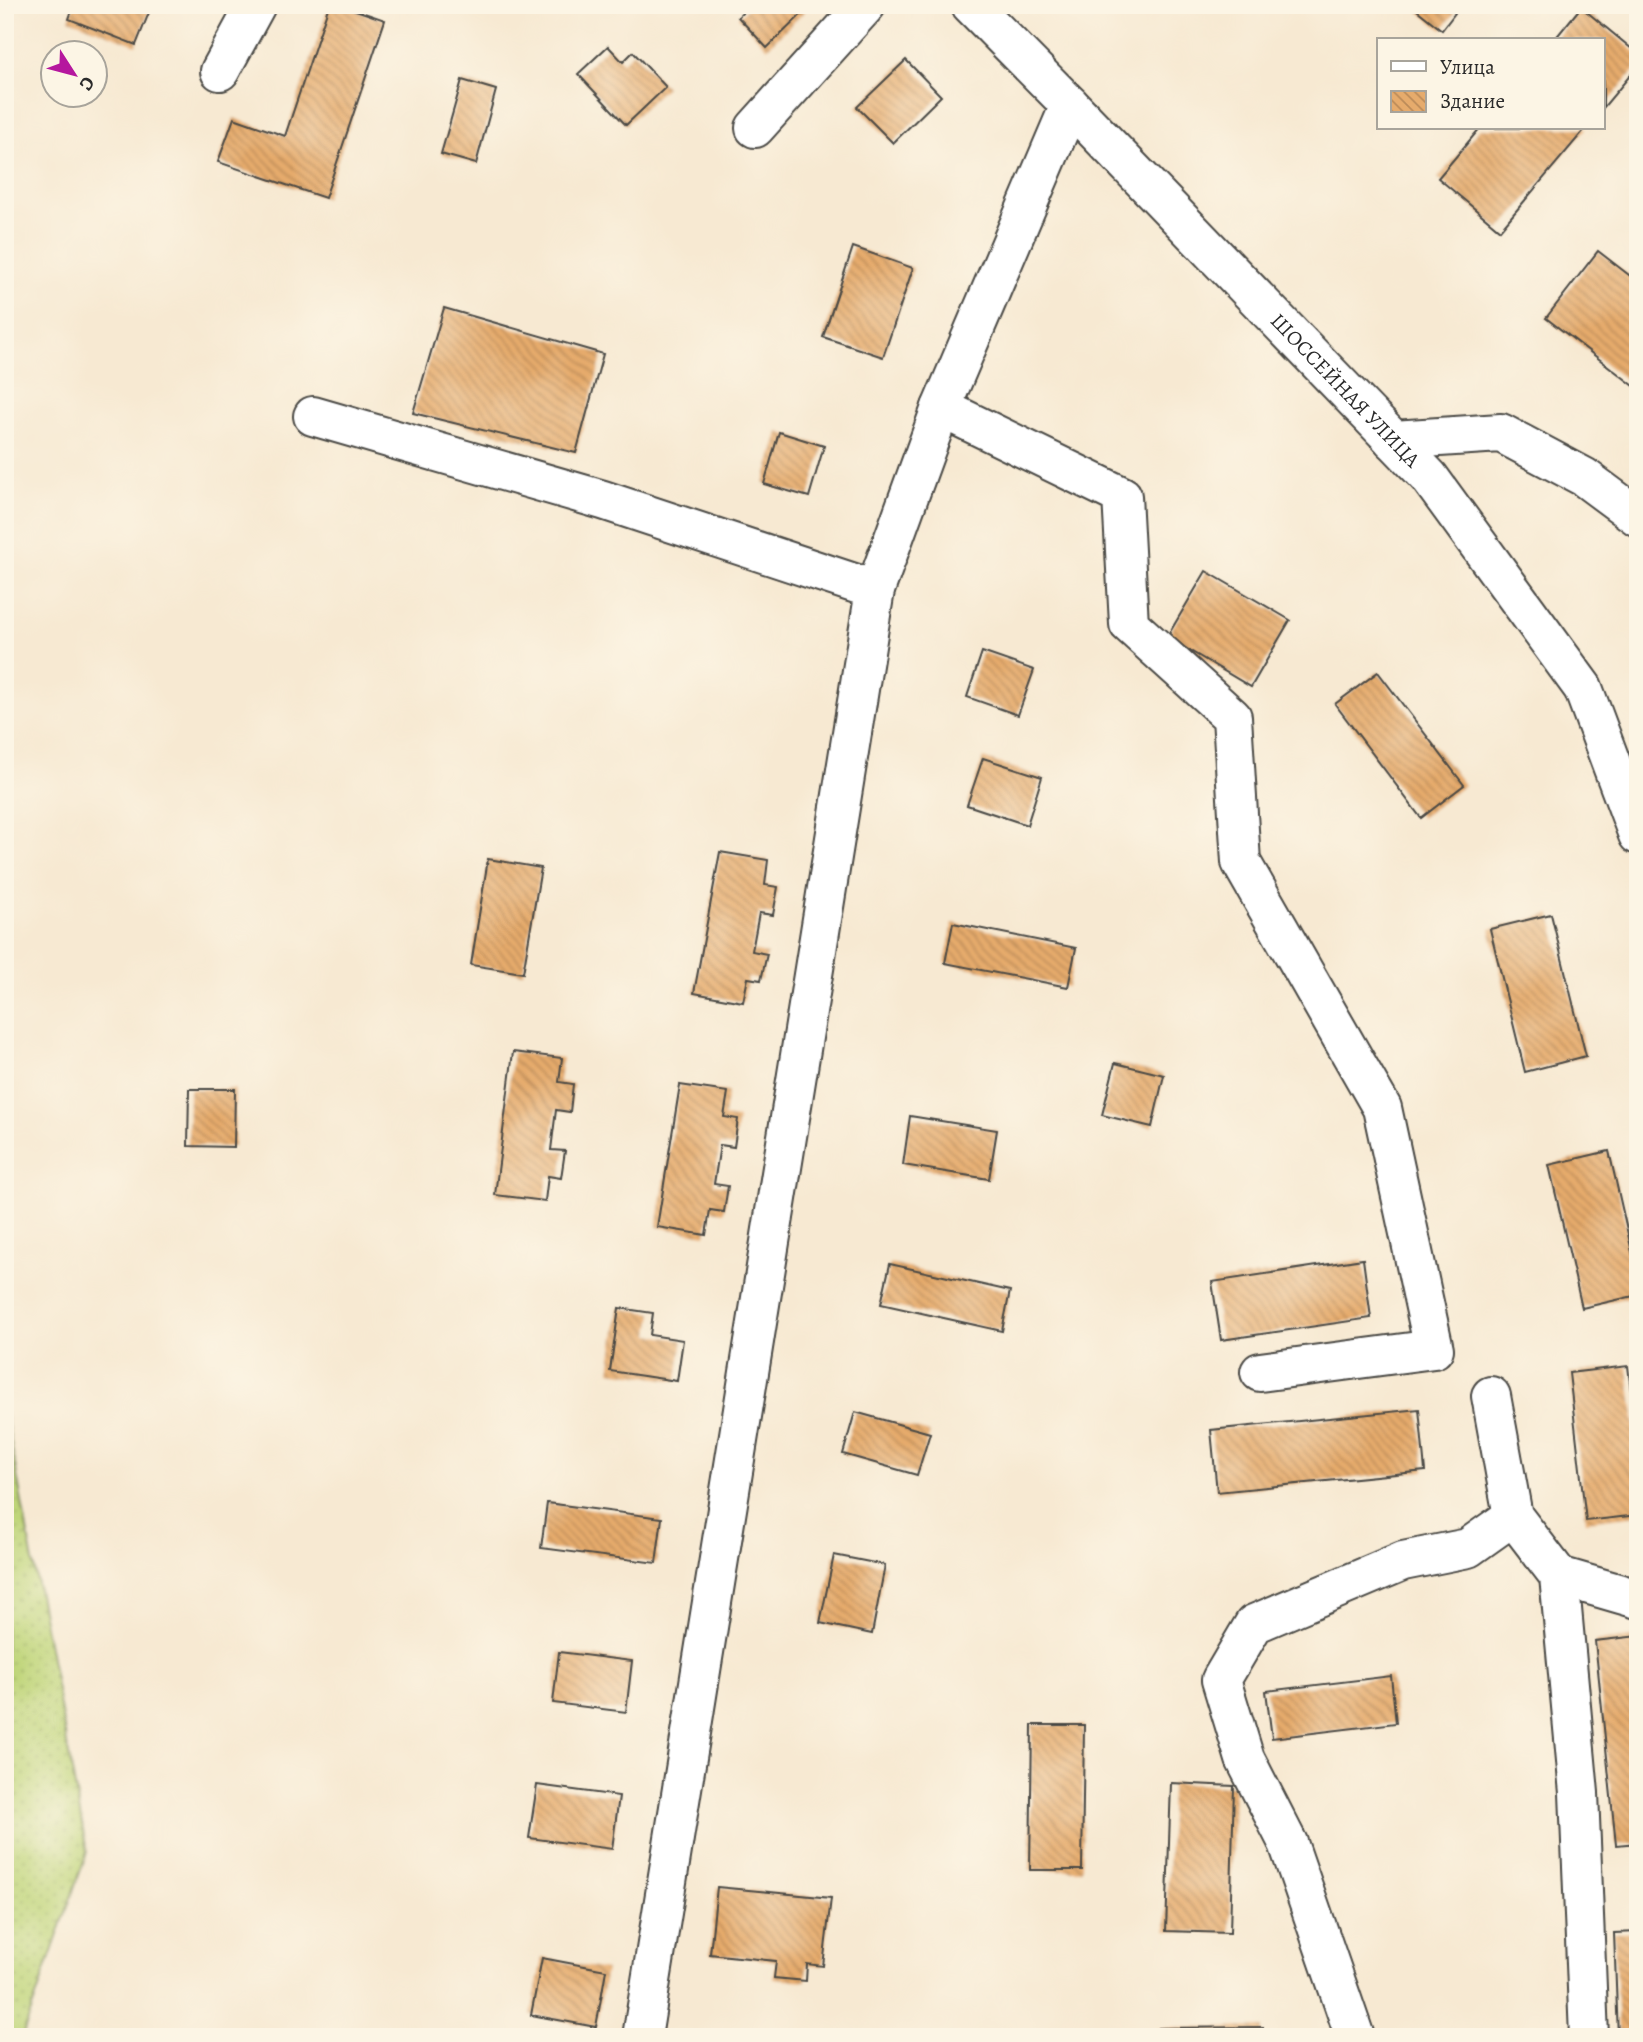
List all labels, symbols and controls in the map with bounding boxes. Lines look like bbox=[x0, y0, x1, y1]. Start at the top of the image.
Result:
north arrow bbox=[38, 38, 108, 108]
legend bbox=[1377, 38, 1604, 130]
text: Улица bbox=[1440, 53, 1495, 81]
text: С bbox=[73, 71, 101, 96]
text: Здание bbox=[1440, 87, 1505, 115]
street label: ШОССЕЙНАЯ УЛИЦА bbox=[1264, 307, 1427, 474]

